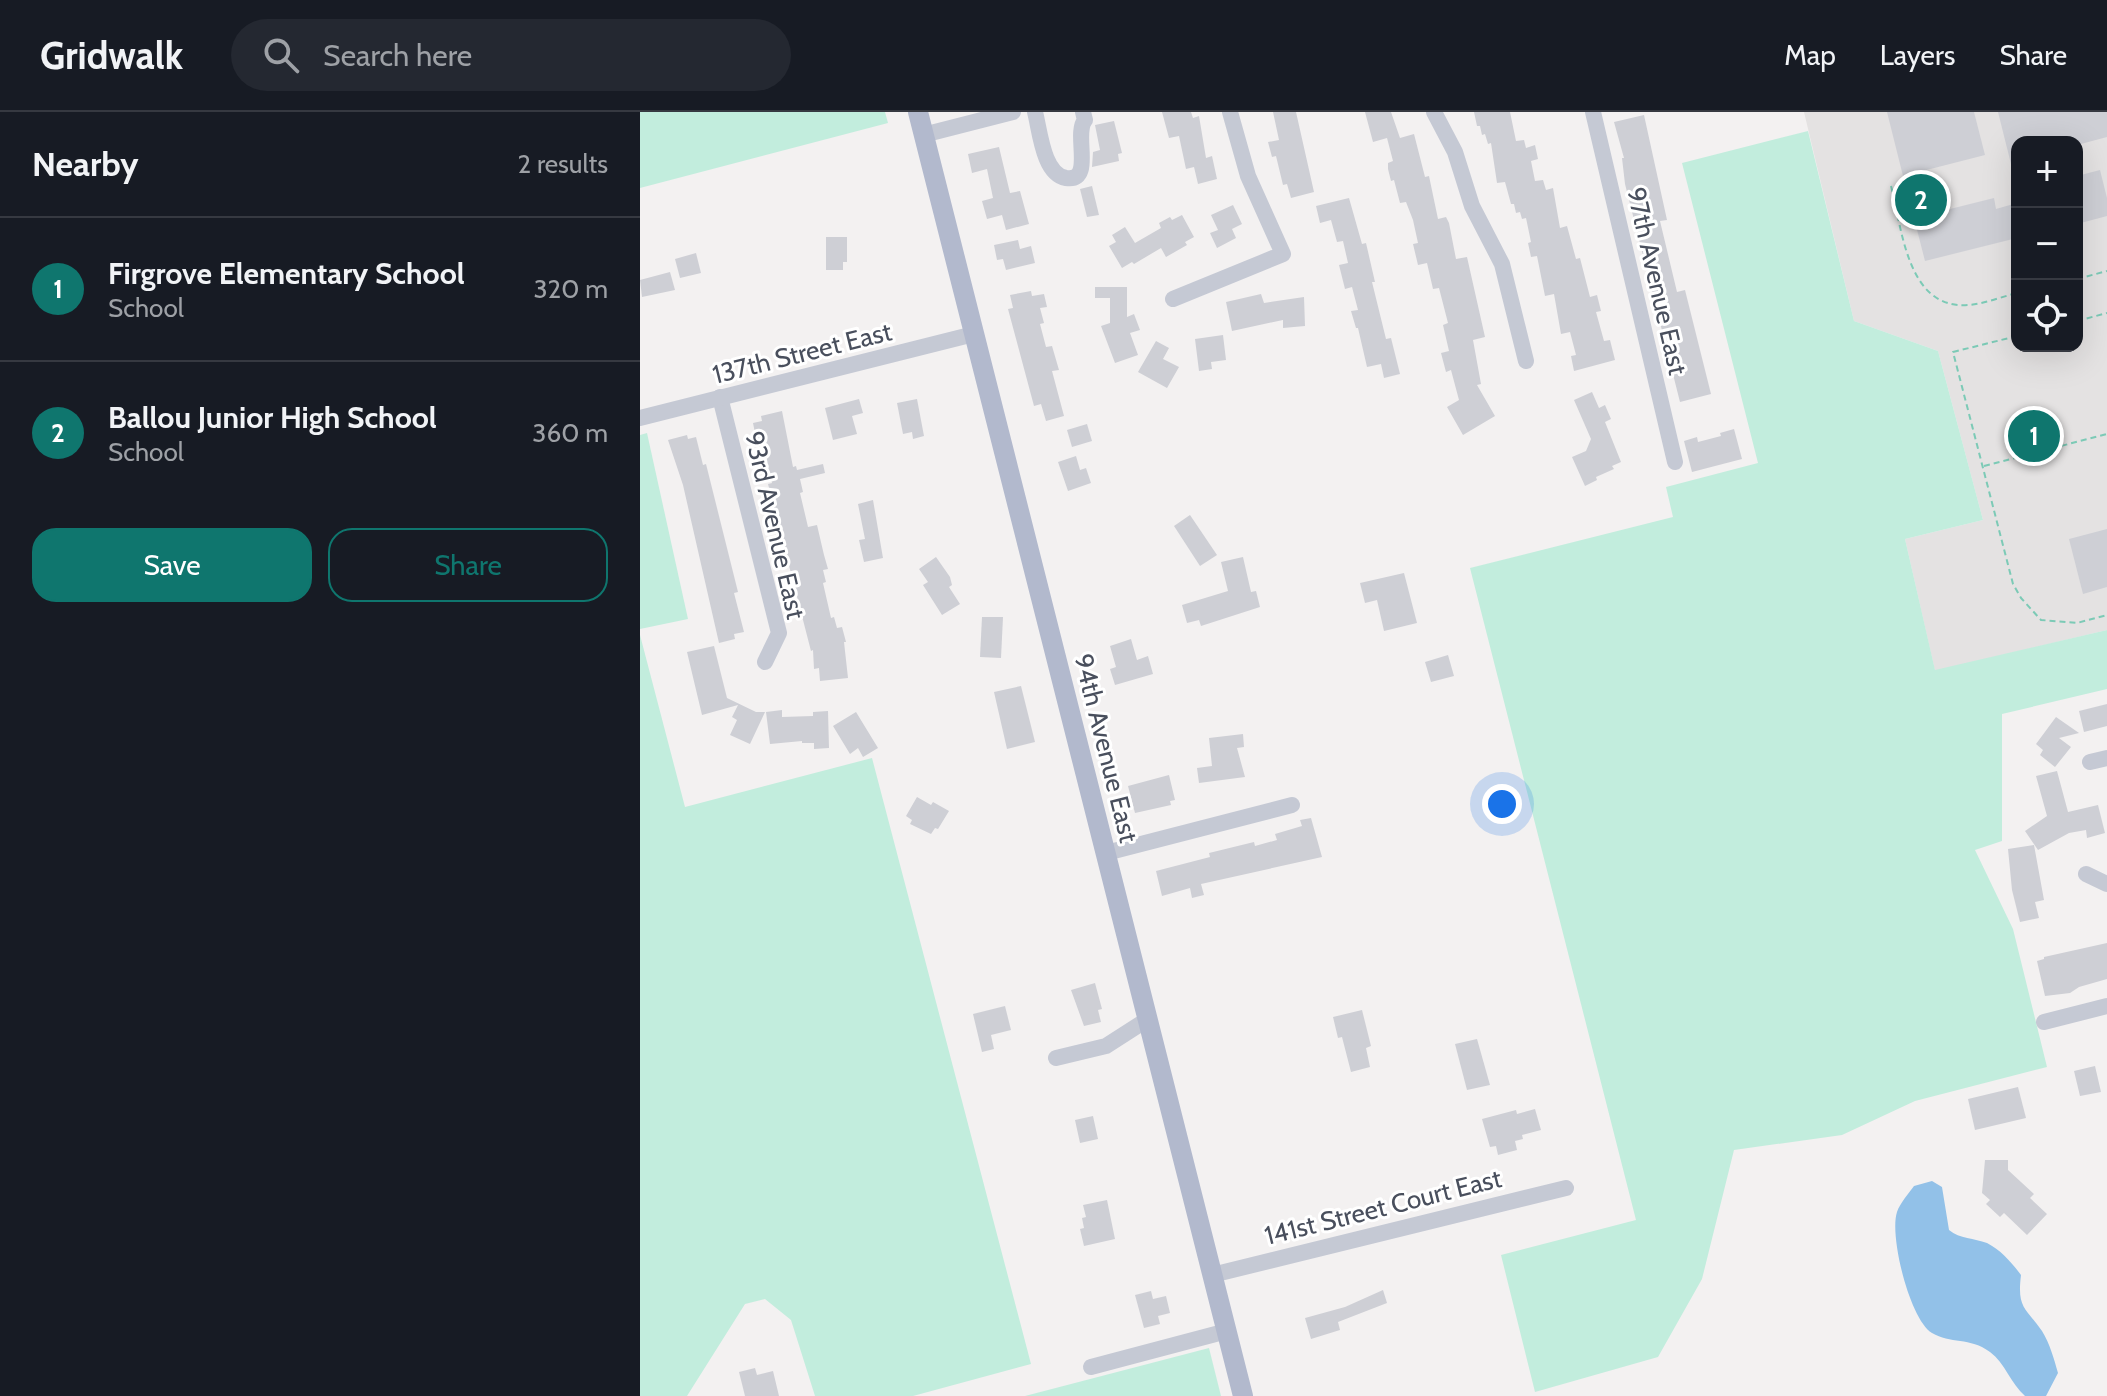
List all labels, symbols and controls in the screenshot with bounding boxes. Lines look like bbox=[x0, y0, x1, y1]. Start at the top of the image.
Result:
search box bbox=[231, 19, 791, 91]
text: Gridwalk bbox=[40, 32, 183, 79]
icon: search bbox=[259, 33, 303, 77]
text: Search here bbox=[323, 37, 472, 74]
text: Map bbox=[1784, 38, 1836, 72]
text: Layers bbox=[1880, 38, 1955, 72]
text: Share bbox=[1999, 38, 2067, 72]
map controls bbox=[2011, 136, 2083, 352]
button: + bbox=[2011, 136, 2083, 208]
text: Nearby bbox=[32, 143, 139, 185]
text: 2 results bbox=[517, 148, 608, 180]
pin: 2 bbox=[1895, 170, 1947, 230]
street label: 97th Avenue East bbox=[1620, 184, 1694, 378]
button: − bbox=[2011, 208, 2083, 280]
text: Firgrove Elementary School bbox=[108, 255, 465, 292]
text: 1 bbox=[53, 273, 63, 305]
text: 320 m bbox=[534, 273, 608, 305]
button: locate bbox=[2011, 280, 2083, 352]
text: School bbox=[108, 292, 184, 324]
street label: 137th Street East bbox=[709, 315, 895, 391]
text: Ballou Junior High School bbox=[108, 399, 437, 436]
pin: 1 bbox=[2008, 406, 2060, 466]
text: 2 bbox=[51, 417, 65, 449]
text: 360 m bbox=[532, 417, 608, 449]
street label: 93rd Avenue East bbox=[738, 428, 812, 622]
text: School bbox=[108, 436, 184, 468]
button: Save bbox=[32, 528, 312, 602]
button: Share bbox=[328, 528, 608, 602]
street label: 94th Avenue East bbox=[1067, 650, 1145, 846]
your location bbox=[1482, 784, 1522, 824]
street label: 141st Street Court East bbox=[1261, 1162, 1505, 1252]

